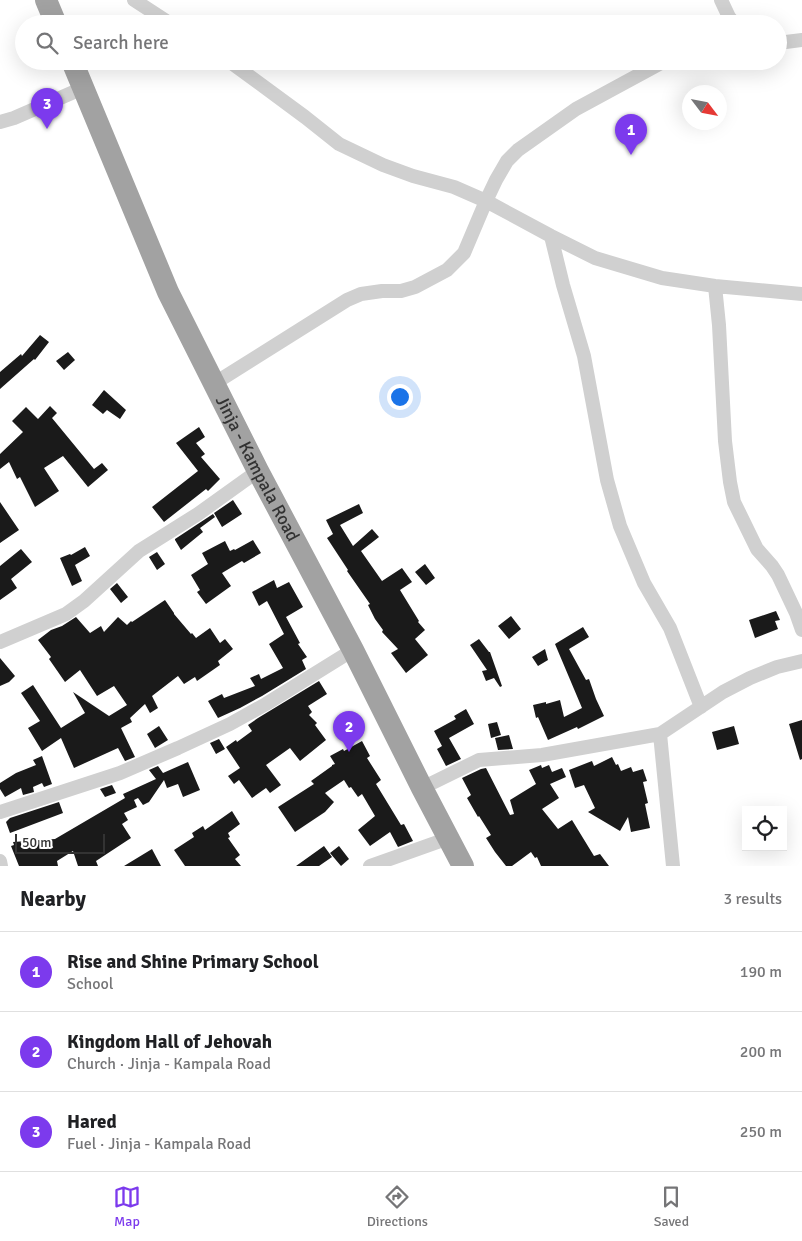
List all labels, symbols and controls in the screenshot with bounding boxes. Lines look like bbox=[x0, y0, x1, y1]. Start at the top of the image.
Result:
search box bbox=[15, 15, 787, 70]
icon: search bbox=[33, 29, 61, 57]
text: Search here bbox=[73, 31, 169, 55]
north arrow bbox=[682, 85, 727, 130]
pin: 3 bbox=[31, 88, 63, 129]
pin: 1 bbox=[615, 114, 647, 155]
your location bbox=[387, 384, 413, 410]
street label: Jinja - Kampala Road bbox=[211, 392, 304, 545]
pin: 2 bbox=[333, 711, 365, 752]
map controls bbox=[742, 806, 787, 851]
button: locate bbox=[742, 806, 787, 851]
scale bar bbox=[15, 831, 105, 854]
text: 50 m bbox=[22, 834, 51, 851]
text: Nearby bbox=[20, 886, 86, 912]
text: 3 results bbox=[723, 889, 782, 909]
text: Rise and Shine Primary School bbox=[67, 950, 319, 974]
text: 1 bbox=[32, 962, 40, 982]
text: 190 m bbox=[740, 962, 782, 982]
text: School bbox=[67, 974, 113, 994]
text: Kingdom Hall of Jehovah bbox=[67, 1030, 272, 1054]
text: 2 bbox=[32, 1042, 40, 1062]
text: 200 m bbox=[740, 1042, 782, 1062]
text: Church · Jinja - Kampala Road bbox=[67, 1054, 271, 1074]
text: Hared bbox=[67, 1110, 117, 1134]
text: 3 bbox=[32, 1122, 40, 1142]
text: 250 m bbox=[740, 1122, 782, 1142]
text: Fuel · Jinja - Kampala Road bbox=[67, 1134, 251, 1154]
tab: Map bbox=[113, 1183, 141, 1230]
tab: Directions bbox=[367, 1183, 428, 1230]
tab: Saved bbox=[654, 1183, 689, 1230]

